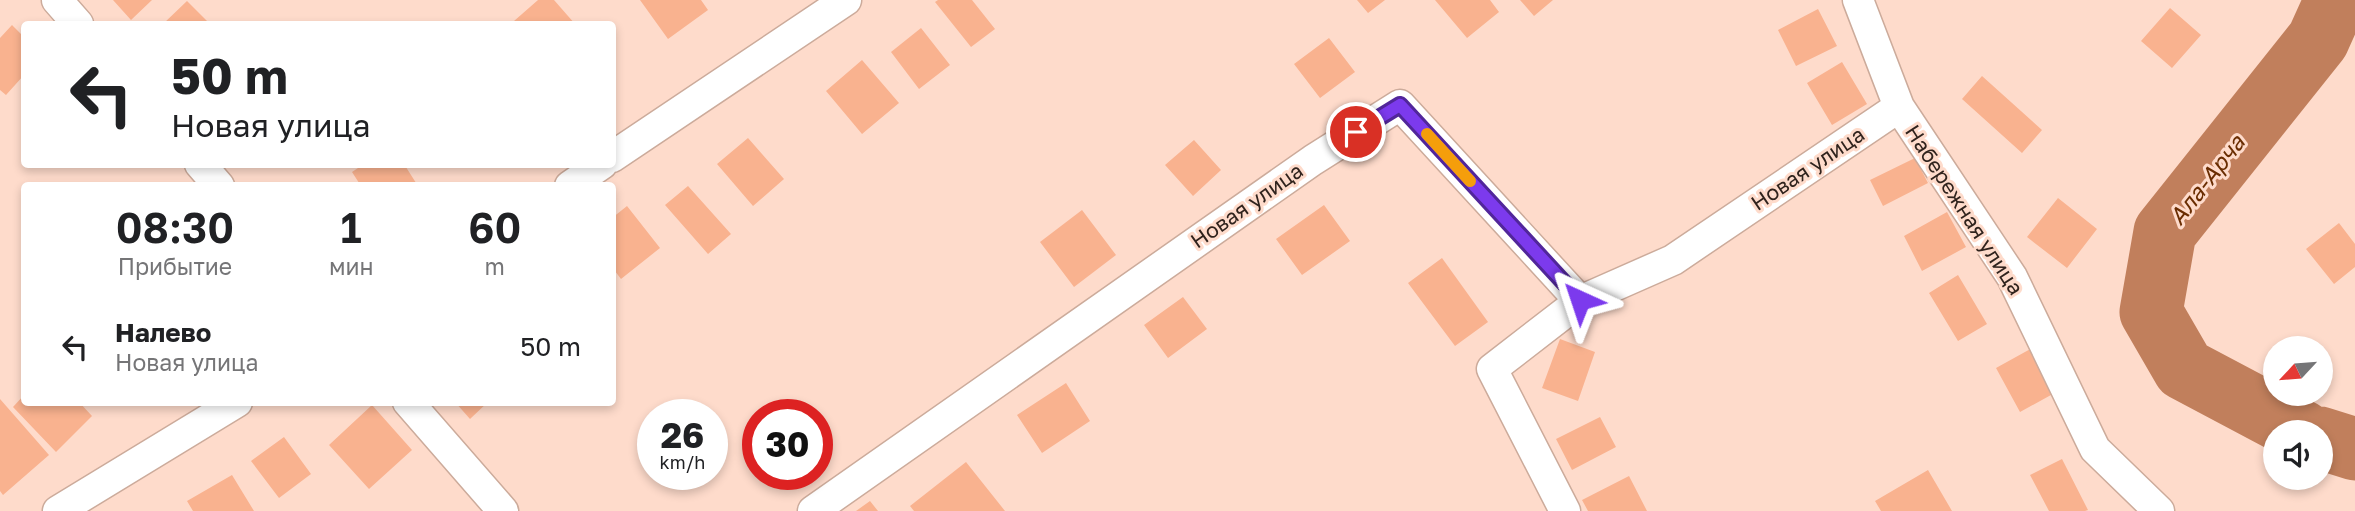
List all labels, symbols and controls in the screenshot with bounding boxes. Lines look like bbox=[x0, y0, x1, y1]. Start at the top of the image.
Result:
text: 50 m bbox=[171, 46, 288, 105]
icon: left bbox=[56, 49, 147, 140]
pin bbox=[1326, 102, 1386, 162]
text: Новая улица bbox=[171, 106, 371, 144]
icon: arrive bbox=[1337, 113, 1375, 151]
street label: Набережная улица bbox=[1900, 120, 2029, 299]
street label: Новая улица bbox=[1746, 121, 1869, 216]
water label: Ала-Арча bbox=[2162, 128, 2251, 230]
street label: Новая улица bbox=[1185, 157, 1308, 253]
text: 08:30 bbox=[116, 202, 234, 252]
text: 1 bbox=[341, 202, 362, 252]
text: 60 bbox=[468, 202, 521, 252]
text: Прибытие bbox=[118, 252, 232, 280]
text: мин bbox=[329, 252, 374, 280]
text: m bbox=[485, 252, 505, 280]
position arrow bbox=[1543, 263, 1617, 337]
text: Налево bbox=[115, 317, 211, 348]
icon: left bbox=[56, 328, 94, 366]
text: 50 m bbox=[520, 331, 581, 362]
north arrow bbox=[2263, 336, 2333, 406]
map controls bbox=[2263, 336, 2333, 490]
text: Новая улица bbox=[115, 348, 259, 376]
speed limit sign: 30 bbox=[742, 399, 833, 490]
text: 26 bbox=[661, 414, 704, 456]
button: sound bbox=[2263, 420, 2333, 490]
text: km/h bbox=[660, 451, 705, 473]

